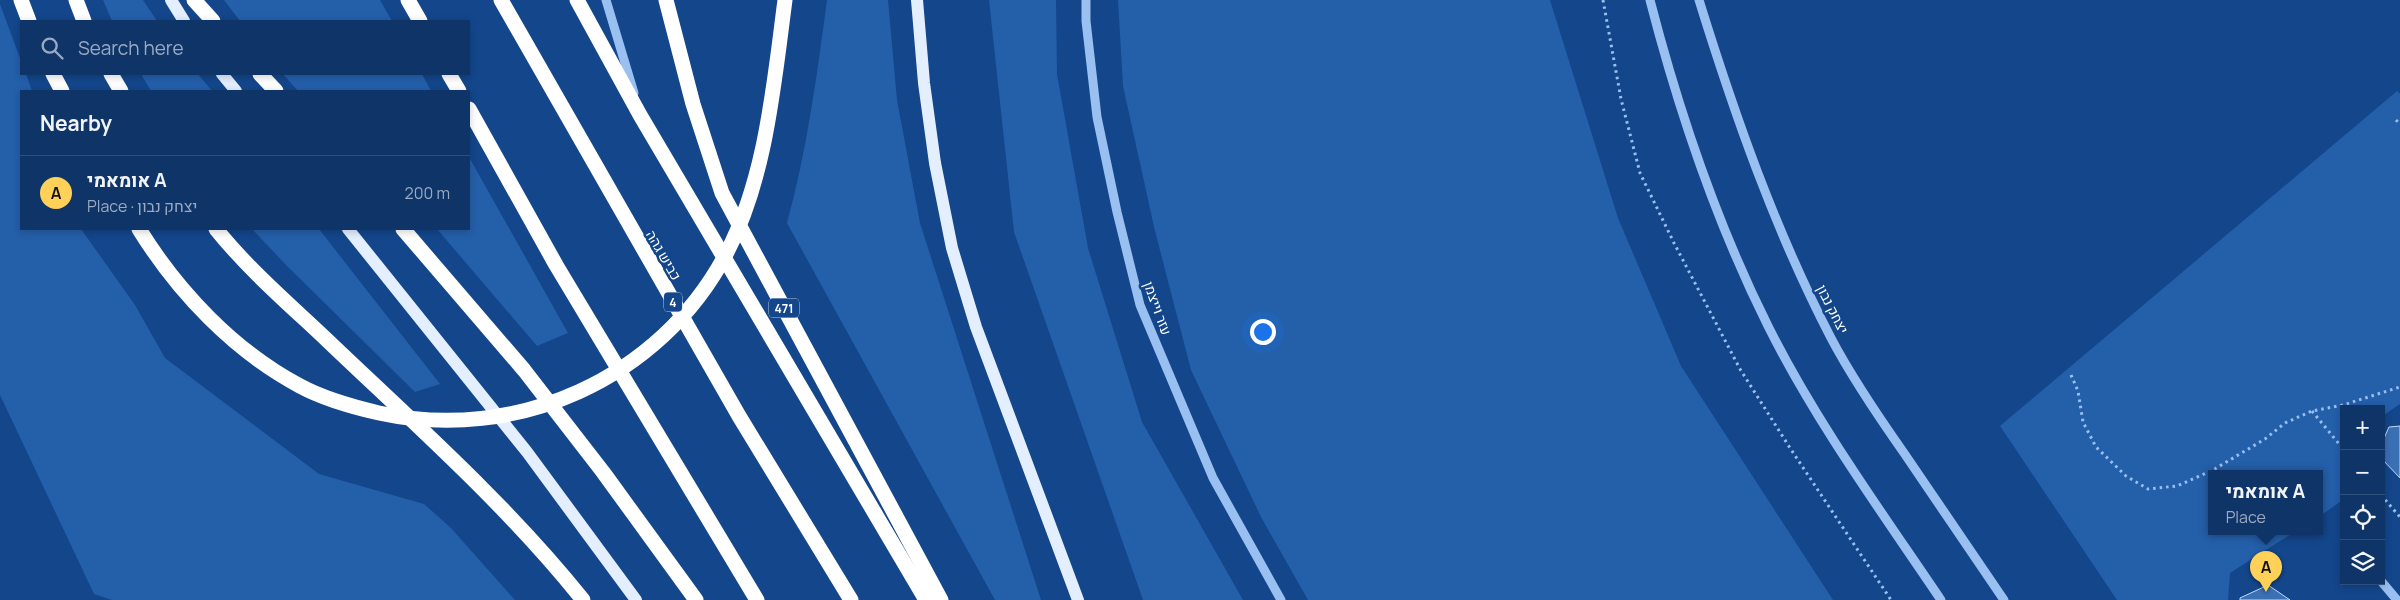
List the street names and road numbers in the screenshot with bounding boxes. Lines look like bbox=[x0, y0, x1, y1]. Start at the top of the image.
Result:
street label: כביש גהה bbox=[642, 226, 686, 284]
street label: עזר וייצמן bbox=[1140, 279, 1176, 337]
street label: יצחק נבון bbox=[1813, 281, 1853, 337]
road number: 4 bbox=[664, 292, 682, 312]
road number: 471 bbox=[769, 298, 799, 318]

